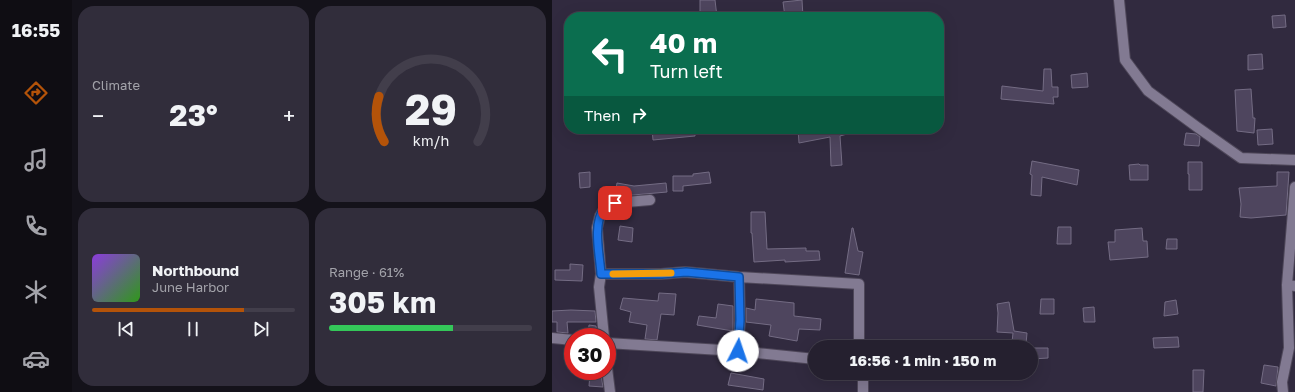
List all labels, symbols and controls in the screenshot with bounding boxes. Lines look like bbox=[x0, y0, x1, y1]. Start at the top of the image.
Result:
text: 16:55 bbox=[12, 19, 60, 41]
text: 40 m bbox=[650, 26, 717, 59]
icon: left bbox=[584, 28, 636, 80]
text: Turn left bbox=[650, 60, 723, 82]
text: Climate bbox=[92, 77, 140, 93]
icon: directions bbox=[22, 79, 50, 107]
text: 29 bbox=[405, 84, 456, 134]
text: 23° bbox=[169, 97, 218, 133]
text: − bbox=[92, 102, 104, 129]
text: + bbox=[283, 102, 295, 129]
icon: right bbox=[628, 104, 650, 126]
text: Then bbox=[584, 106, 620, 124]
text: km/h bbox=[412, 132, 449, 149]
icon: music bbox=[22, 146, 50, 174]
pin bbox=[598, 186, 632, 220]
icon: arrive bbox=[604, 192, 626, 214]
icon: phone bbox=[22, 212, 50, 240]
text: Northbound bbox=[152, 261, 239, 279]
text: Range · 61% bbox=[329, 264, 404, 280]
icon: climate bbox=[22, 278, 50, 306]
text: June Harbor bbox=[152, 279, 229, 295]
text: 305 km bbox=[329, 284, 436, 320]
icon: previous bbox=[115, 318, 137, 340]
icon: pause bbox=[182, 318, 204, 340]
icon: next bbox=[250, 318, 272, 340]
speed limit sign: 30 bbox=[564, 328, 616, 380]
position arrow bbox=[717, 330, 759, 372]
icon: car bbox=[22, 345, 50, 373]
text: 16:56 · 1 min · 150 m bbox=[850, 351, 996, 369]

